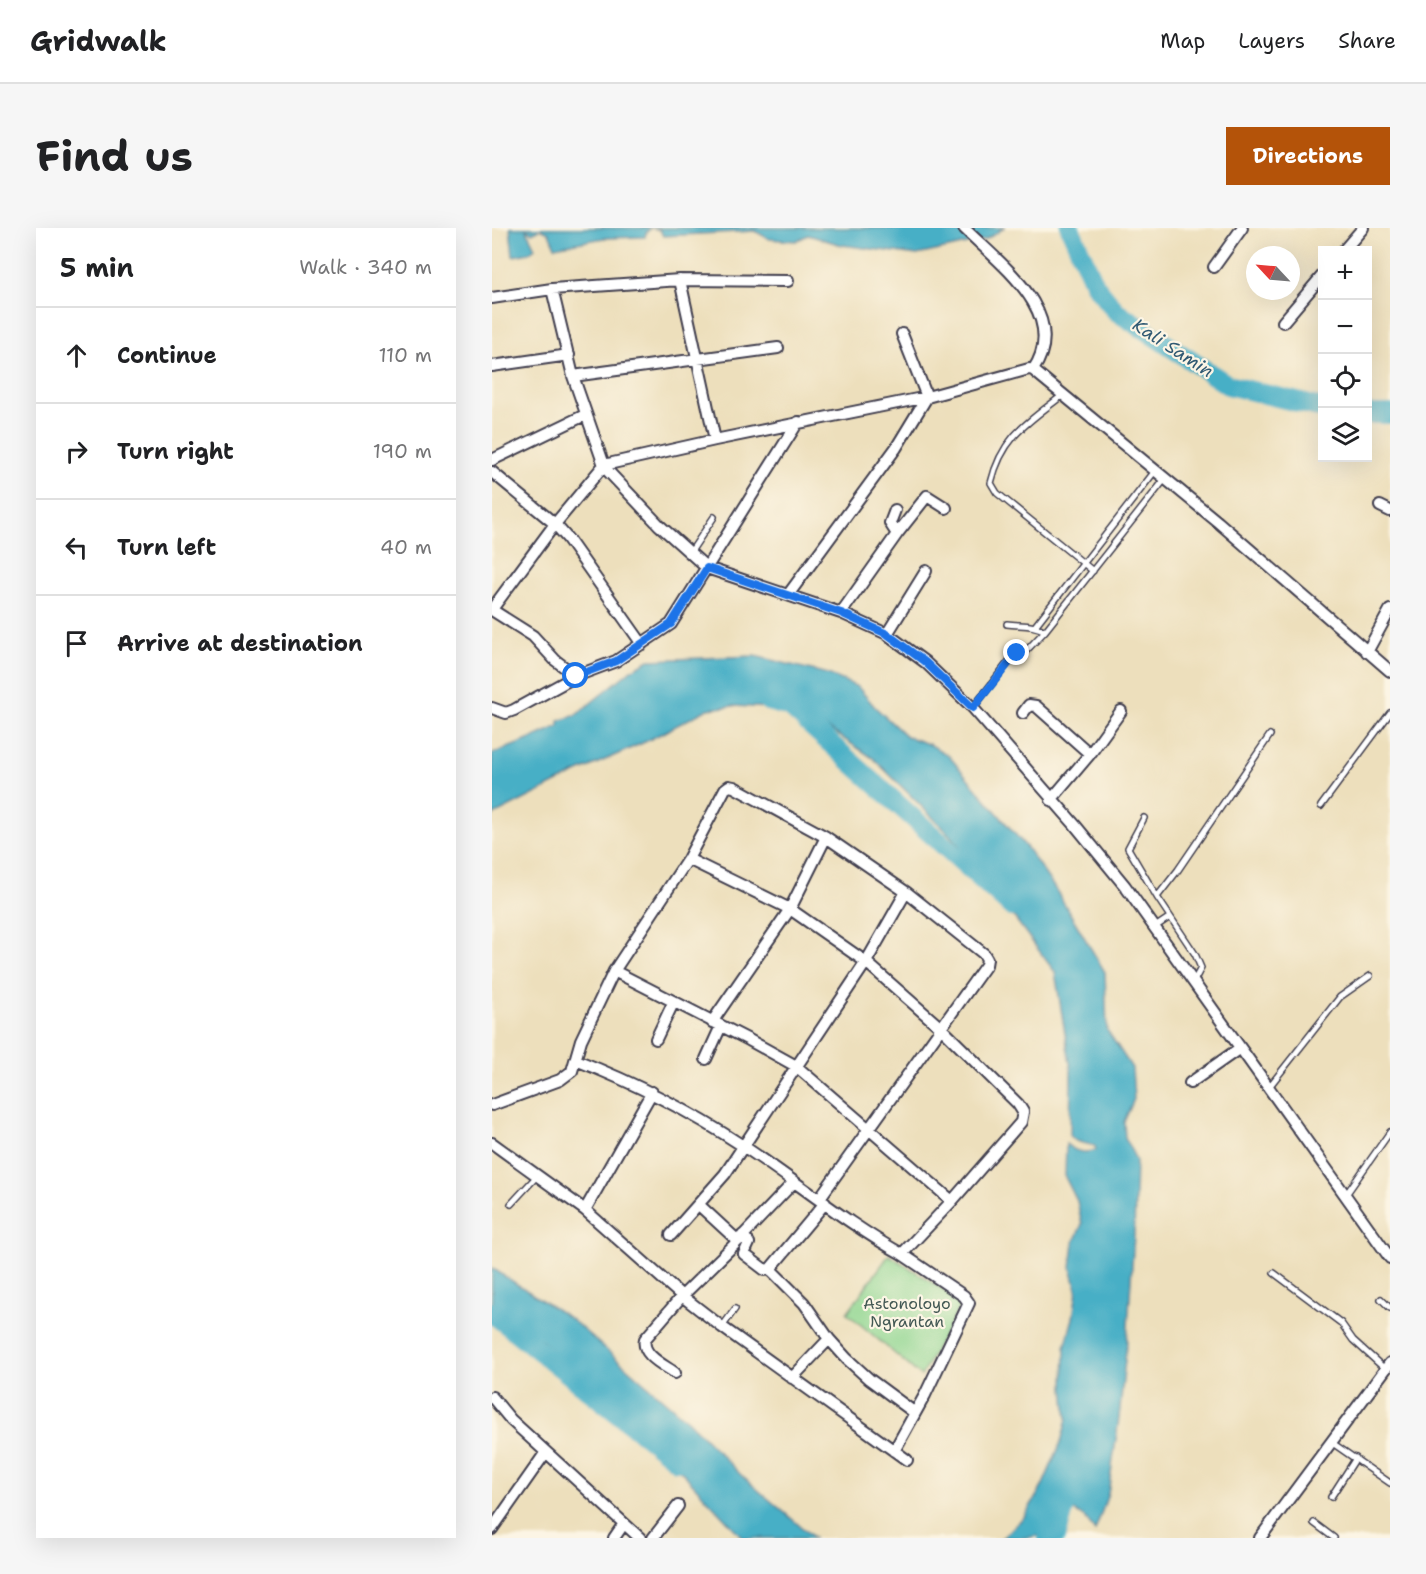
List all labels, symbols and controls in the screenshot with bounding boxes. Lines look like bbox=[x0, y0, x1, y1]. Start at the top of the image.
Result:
text: Gridwalk bbox=[30, 22, 167, 60]
text: Map bbox=[1160, 27, 1205, 55]
text: Layers bbox=[1238, 27, 1305, 55]
text: Share bbox=[1338, 27, 1396, 55]
button: Directions bbox=[1226, 127, 1390, 185]
text: Find us bbox=[36, 128, 193, 184]
north arrow bbox=[1246, 246, 1300, 300]
map controls bbox=[1318, 246, 1372, 462]
button: + bbox=[1318, 246, 1372, 300]
text: 5 min bbox=[60, 250, 134, 285]
text: Walk · 340 m bbox=[299, 254, 432, 280]
button: − bbox=[1318, 300, 1372, 354]
water label: Kali Samin bbox=[1128, 313, 1218, 383]
icon: ahead bbox=[60, 339, 93, 372]
text: Continue bbox=[117, 341, 217, 370]
text: 110 m bbox=[378, 342, 432, 368]
button: locate bbox=[1318, 354, 1372, 408]
button: layers bbox=[1318, 408, 1372, 462]
icon: right bbox=[60, 435, 93, 468]
text: Turn right bbox=[117, 437, 234, 466]
text: 190 m bbox=[373, 438, 432, 464]
icon: left bbox=[60, 531, 93, 564]
text: Turn left bbox=[117, 533, 216, 562]
text: 40 m bbox=[380, 534, 432, 560]
icon: arrive bbox=[60, 627, 93, 660]
text: Arrive at destination bbox=[117, 629, 363, 658]
route end bbox=[1003, 639, 1029, 665]
route start bbox=[562, 662, 588, 688]
park label: Astonoloyo Ngrantan bbox=[863, 1293, 951, 1332]

